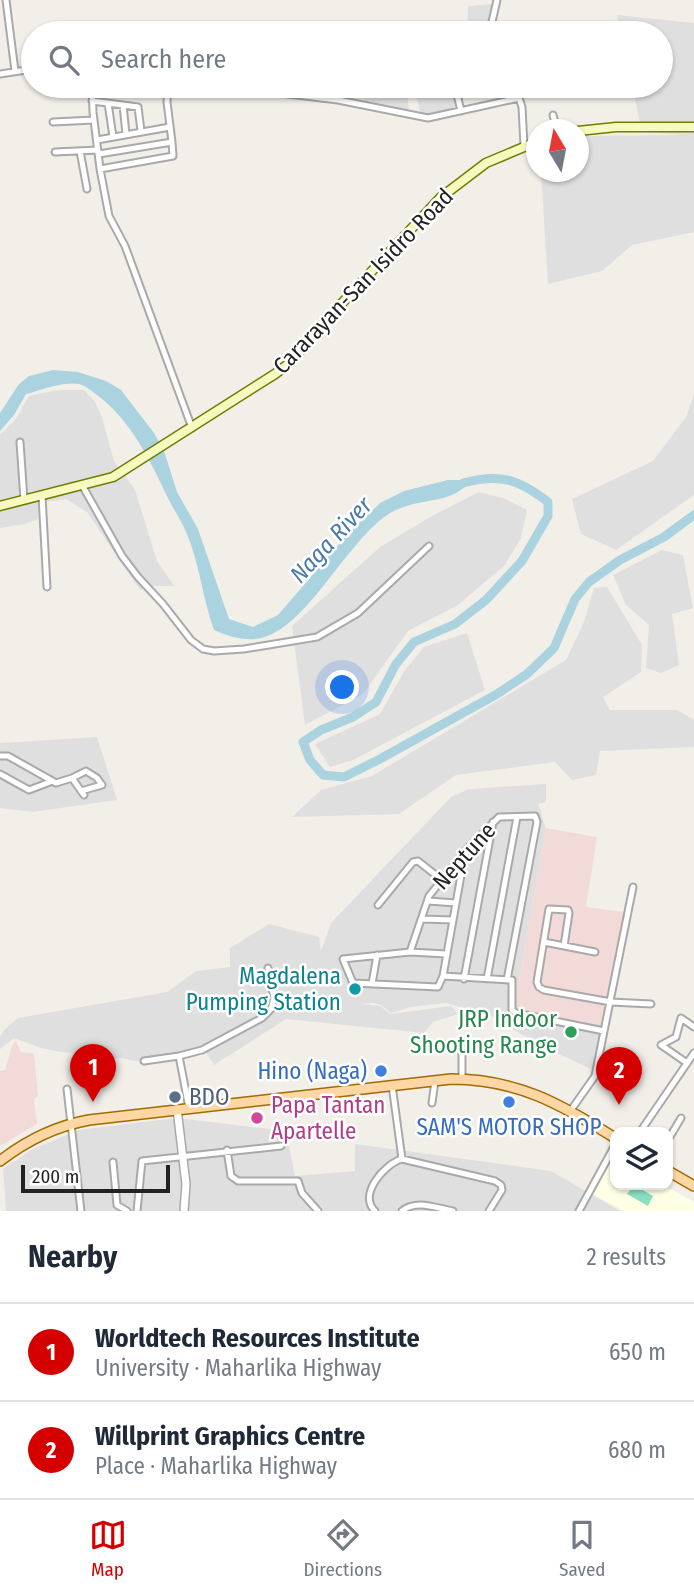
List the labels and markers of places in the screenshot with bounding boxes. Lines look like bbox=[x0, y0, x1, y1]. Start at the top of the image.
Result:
place label: Magdalena Pumping Station bbox=[186, 962, 341, 1016]
marker: Magdalena Pumping Station bbox=[347, 981, 363, 997]
place label: JRP Indoor Shooting Range bbox=[410, 1005, 557, 1059]
marker: JRP Indoor Shooting Range bbox=[563, 1024, 579, 1040]
pin: 1 bbox=[70, 1044, 116, 1102]
pin: 2 bbox=[596, 1047, 642, 1105]
place label: Hino (Naga) bbox=[257, 1057, 367, 1085]
marker: Hino (Naga) bbox=[373, 1063, 389, 1079]
place label: BDO bbox=[189, 1083, 229, 1111]
marker: BDO bbox=[167, 1089, 183, 1105]
place label: Papa Tantan Apartelle bbox=[271, 1091, 385, 1145]
marker: SAM'S MOTOR SHOP bbox=[501, 1094, 517, 1110]
marker: Papa Tantan Apartelle bbox=[249, 1110, 265, 1126]
place label: SAM'S MOTOR SHOP bbox=[416, 1113, 602, 1141]

